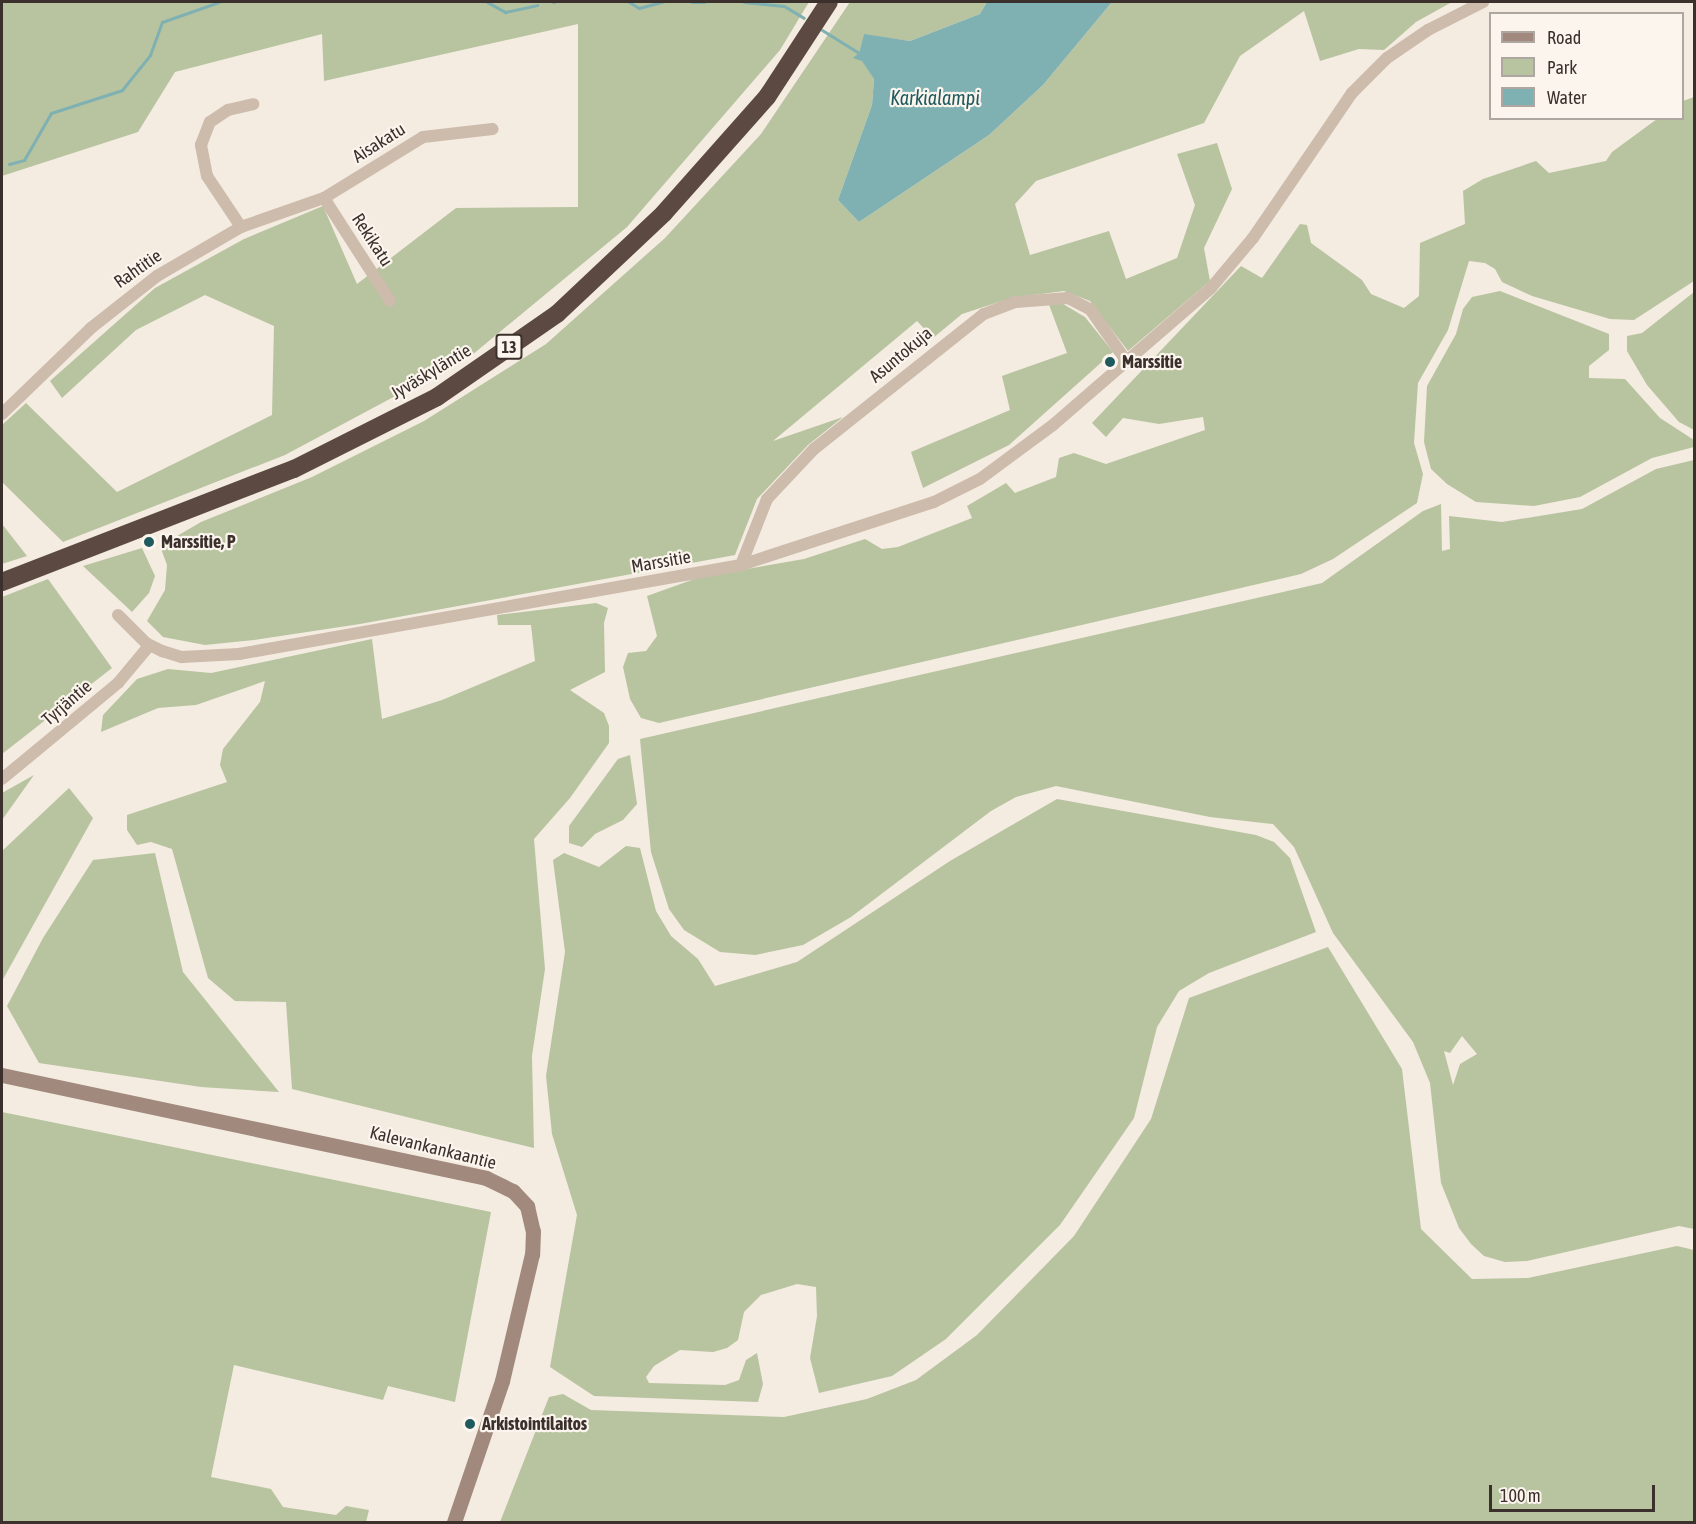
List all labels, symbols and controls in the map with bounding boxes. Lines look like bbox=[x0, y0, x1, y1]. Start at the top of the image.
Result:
legend bbox=[1489, 12, 1684, 120]
text: Road bbox=[1547, 27, 1581, 48]
text: Park bbox=[1547, 57, 1577, 78]
water label: Karkialampi bbox=[890, 85, 980, 109]
text: Water bbox=[1547, 87, 1586, 108]
street label: Aisakatu bbox=[349, 119, 409, 167]
street label: Rekikatu bbox=[347, 209, 397, 271]
street label: Rahtitie bbox=[110, 245, 166, 293]
street label: Asuntokuja bbox=[865, 323, 937, 387]
road number: 13 bbox=[494, 334, 524, 360]
street label: Jyväskyläntie bbox=[387, 340, 475, 404]
place label: Marssitie bbox=[1122, 351, 1182, 373]
marker: Marssitie bbox=[1103, 355, 1117, 369]
place label: Marssitie, P bbox=[161, 531, 236, 553]
marker: Marssitie, P bbox=[142, 535, 156, 549]
street label: Marssitie bbox=[630, 546, 692, 578]
street label: Tyrjäntie bbox=[38, 676, 96, 730]
street label: Kalevankankaantie bbox=[367, 1122, 499, 1174]
place label: Arkistointilaitos bbox=[482, 1413, 587, 1435]
marker: Arkistointilaitos bbox=[463, 1417, 477, 1431]
scale bar bbox=[1492, 1473, 1658, 1511]
text: 100 m bbox=[1500, 1485, 1541, 1506]

